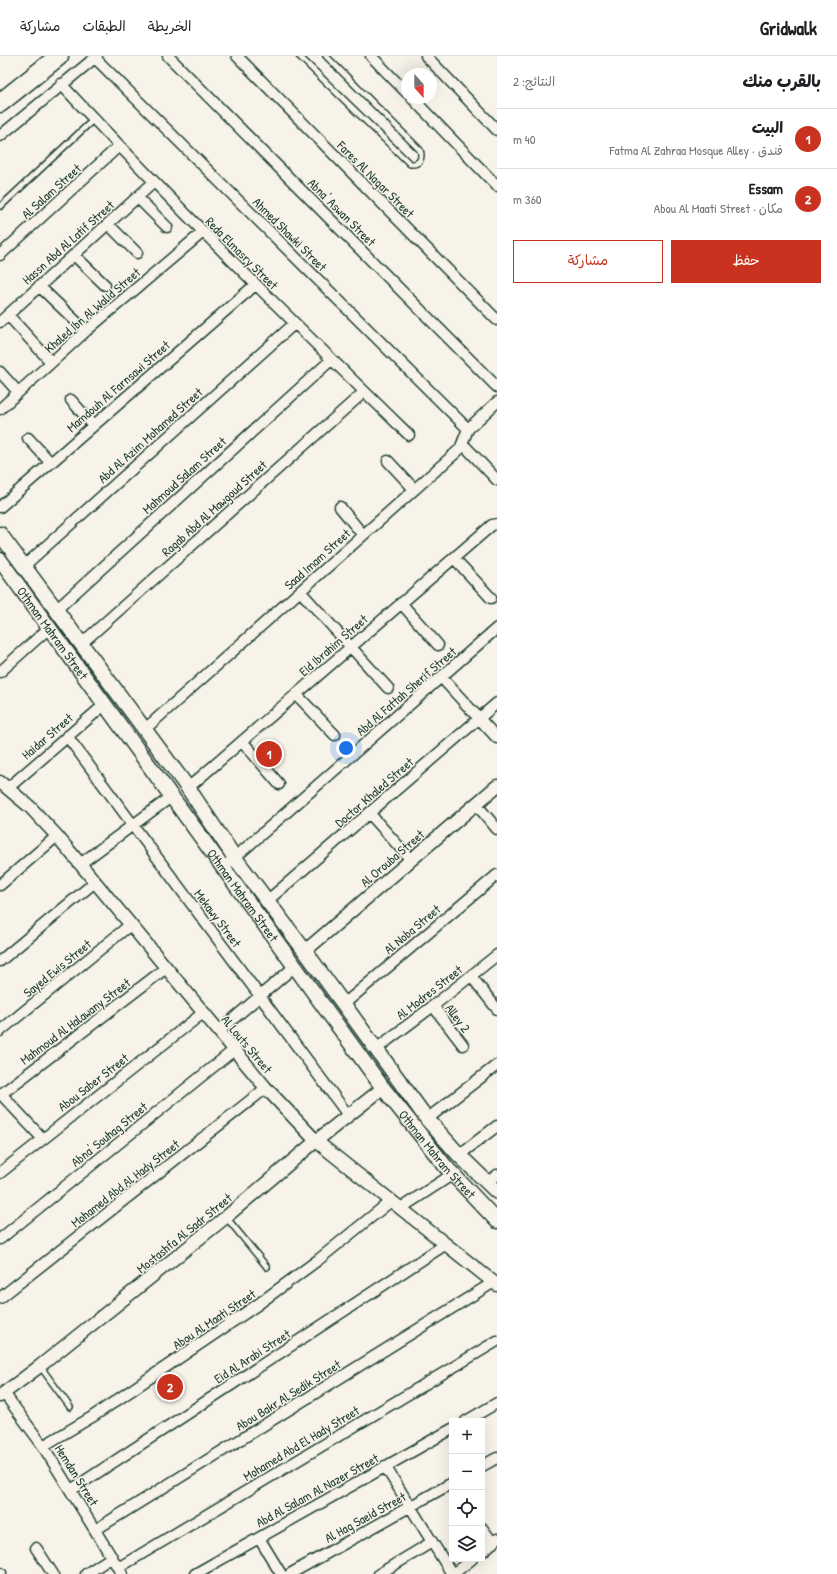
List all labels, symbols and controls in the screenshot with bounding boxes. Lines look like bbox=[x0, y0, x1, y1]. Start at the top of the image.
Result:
text: Gridwalk bbox=[760, 15, 817, 41]
text: مشاركة bbox=[20, 16, 60, 35]
text: الطبقات bbox=[82, 16, 126, 35]
text: الخريطة bbox=[148, 16, 191, 35]
north arrow bbox=[401, 68, 437, 104]
text: بالقرب منك bbox=[743, 69, 821, 92]
text: النتائج: 2 bbox=[513, 72, 555, 90]
text: البيت bbox=[752, 117, 783, 138]
text: 40 m bbox=[513, 130, 536, 148]
text: 1 bbox=[806, 130, 810, 148]
street label: Fares Al Nagar Street bbox=[333, 136, 419, 222]
text: فندق · Fatma Al Zahraa Mosque Alley bbox=[610, 141, 783, 159]
street label: Al Salam Street bbox=[17, 159, 85, 223]
street label: Abna' Aswan Street bbox=[304, 174, 380, 250]
text: Essam bbox=[749, 178, 783, 199]
text: 360 m bbox=[513, 190, 542, 208]
text: 2 bbox=[805, 190, 811, 208]
street label: Ahmed Shawki Street bbox=[249, 193, 331, 275]
street label: Hassn Abd Al Latif Street bbox=[18, 196, 118, 288]
text: مكان · Abou Al Maati Street bbox=[654, 199, 783, 217]
street label: Reda Elmasry Street bbox=[202, 213, 283, 294]
button: مشاركة bbox=[513, 240, 663, 283]
button: حفظ bbox=[671, 240, 821, 283]
street label: Khaled Ibn Al Walid Street bbox=[40, 263, 144, 357]
street label: Mamdouh Al Farnsawi Street bbox=[62, 336, 174, 436]
street label: Abd Al Azim Mohamed Street bbox=[94, 383, 207, 487]
street label: Mahmoud Salam Street bbox=[138, 432, 230, 518]
street label: Ragab Abd Al Mawgoud Street bbox=[157, 455, 271, 560]
street label: Saad Imam Street bbox=[280, 524, 354, 594]
street label: Othman Mahram Street bbox=[13, 583, 93, 683]
street label: Eid Ibrahim Street bbox=[295, 610, 372, 680]
street label: Abd Al Fattah Sherif Street bbox=[352, 642, 460, 740]
street label: Haidar Street bbox=[17, 708, 77, 763]
your location bbox=[336, 738, 356, 758]
pin: 1 bbox=[256, 739, 282, 769]
street label: Doctor Khaled Street bbox=[331, 753, 417, 831]
street label: Al Orouba Street bbox=[356, 825, 428, 891]
street label: Othman Mahram Street bbox=[203, 845, 283, 946]
street label: Mekawy Street bbox=[190, 885, 246, 951]
street label: Al Noba Street bbox=[380, 900, 444, 958]
street label: Sayed Ewis Street bbox=[19, 935, 95, 1001]
street label: Al Modres Street bbox=[392, 960, 466, 1023]
street label: Mahmoud Al Halawany Street bbox=[16, 973, 134, 1068]
street label: Alley 2 bbox=[441, 1000, 475, 1036]
street label: Al Louts Street bbox=[217, 1011, 277, 1077]
street label: Abou Saber Street bbox=[54, 1048, 132, 1115]
street label: Abna' Souhag Street bbox=[67, 1097, 152, 1171]
street label: Othman Mahram Street bbox=[395, 1106, 480, 1203]
street label: Mohamed Abd Al Hady Street bbox=[67, 1135, 183, 1231]
street label: Mostashfa Al Sadr Street bbox=[133, 1189, 236, 1277]
street label: Abou Al Maati Street bbox=[169, 1284, 259, 1353]
street label: Eid Al Arabi Street bbox=[210, 1324, 294, 1387]
street label: Abou Bakr Al Sedik Street bbox=[232, 1355, 344, 1435]
pin: 2 bbox=[157, 1372, 183, 1402]
street label: Mohamed Abd El Hady Street bbox=[240, 1401, 363, 1485]
map controls bbox=[449, 1418, 485, 1562]
button: + bbox=[449, 1418, 485, 1454]
street label: Hemdan Street bbox=[51, 1441, 103, 1510]
street label: Abd Al Salam Al Nazer Street bbox=[252, 1448, 382, 1531]
button: − bbox=[449, 1454, 485, 1490]
street label: Al Hag Saeid Street bbox=[321, 1487, 409, 1547]
button: locate bbox=[449, 1490, 485, 1526]
button: layers bbox=[449, 1526, 485, 1562]

